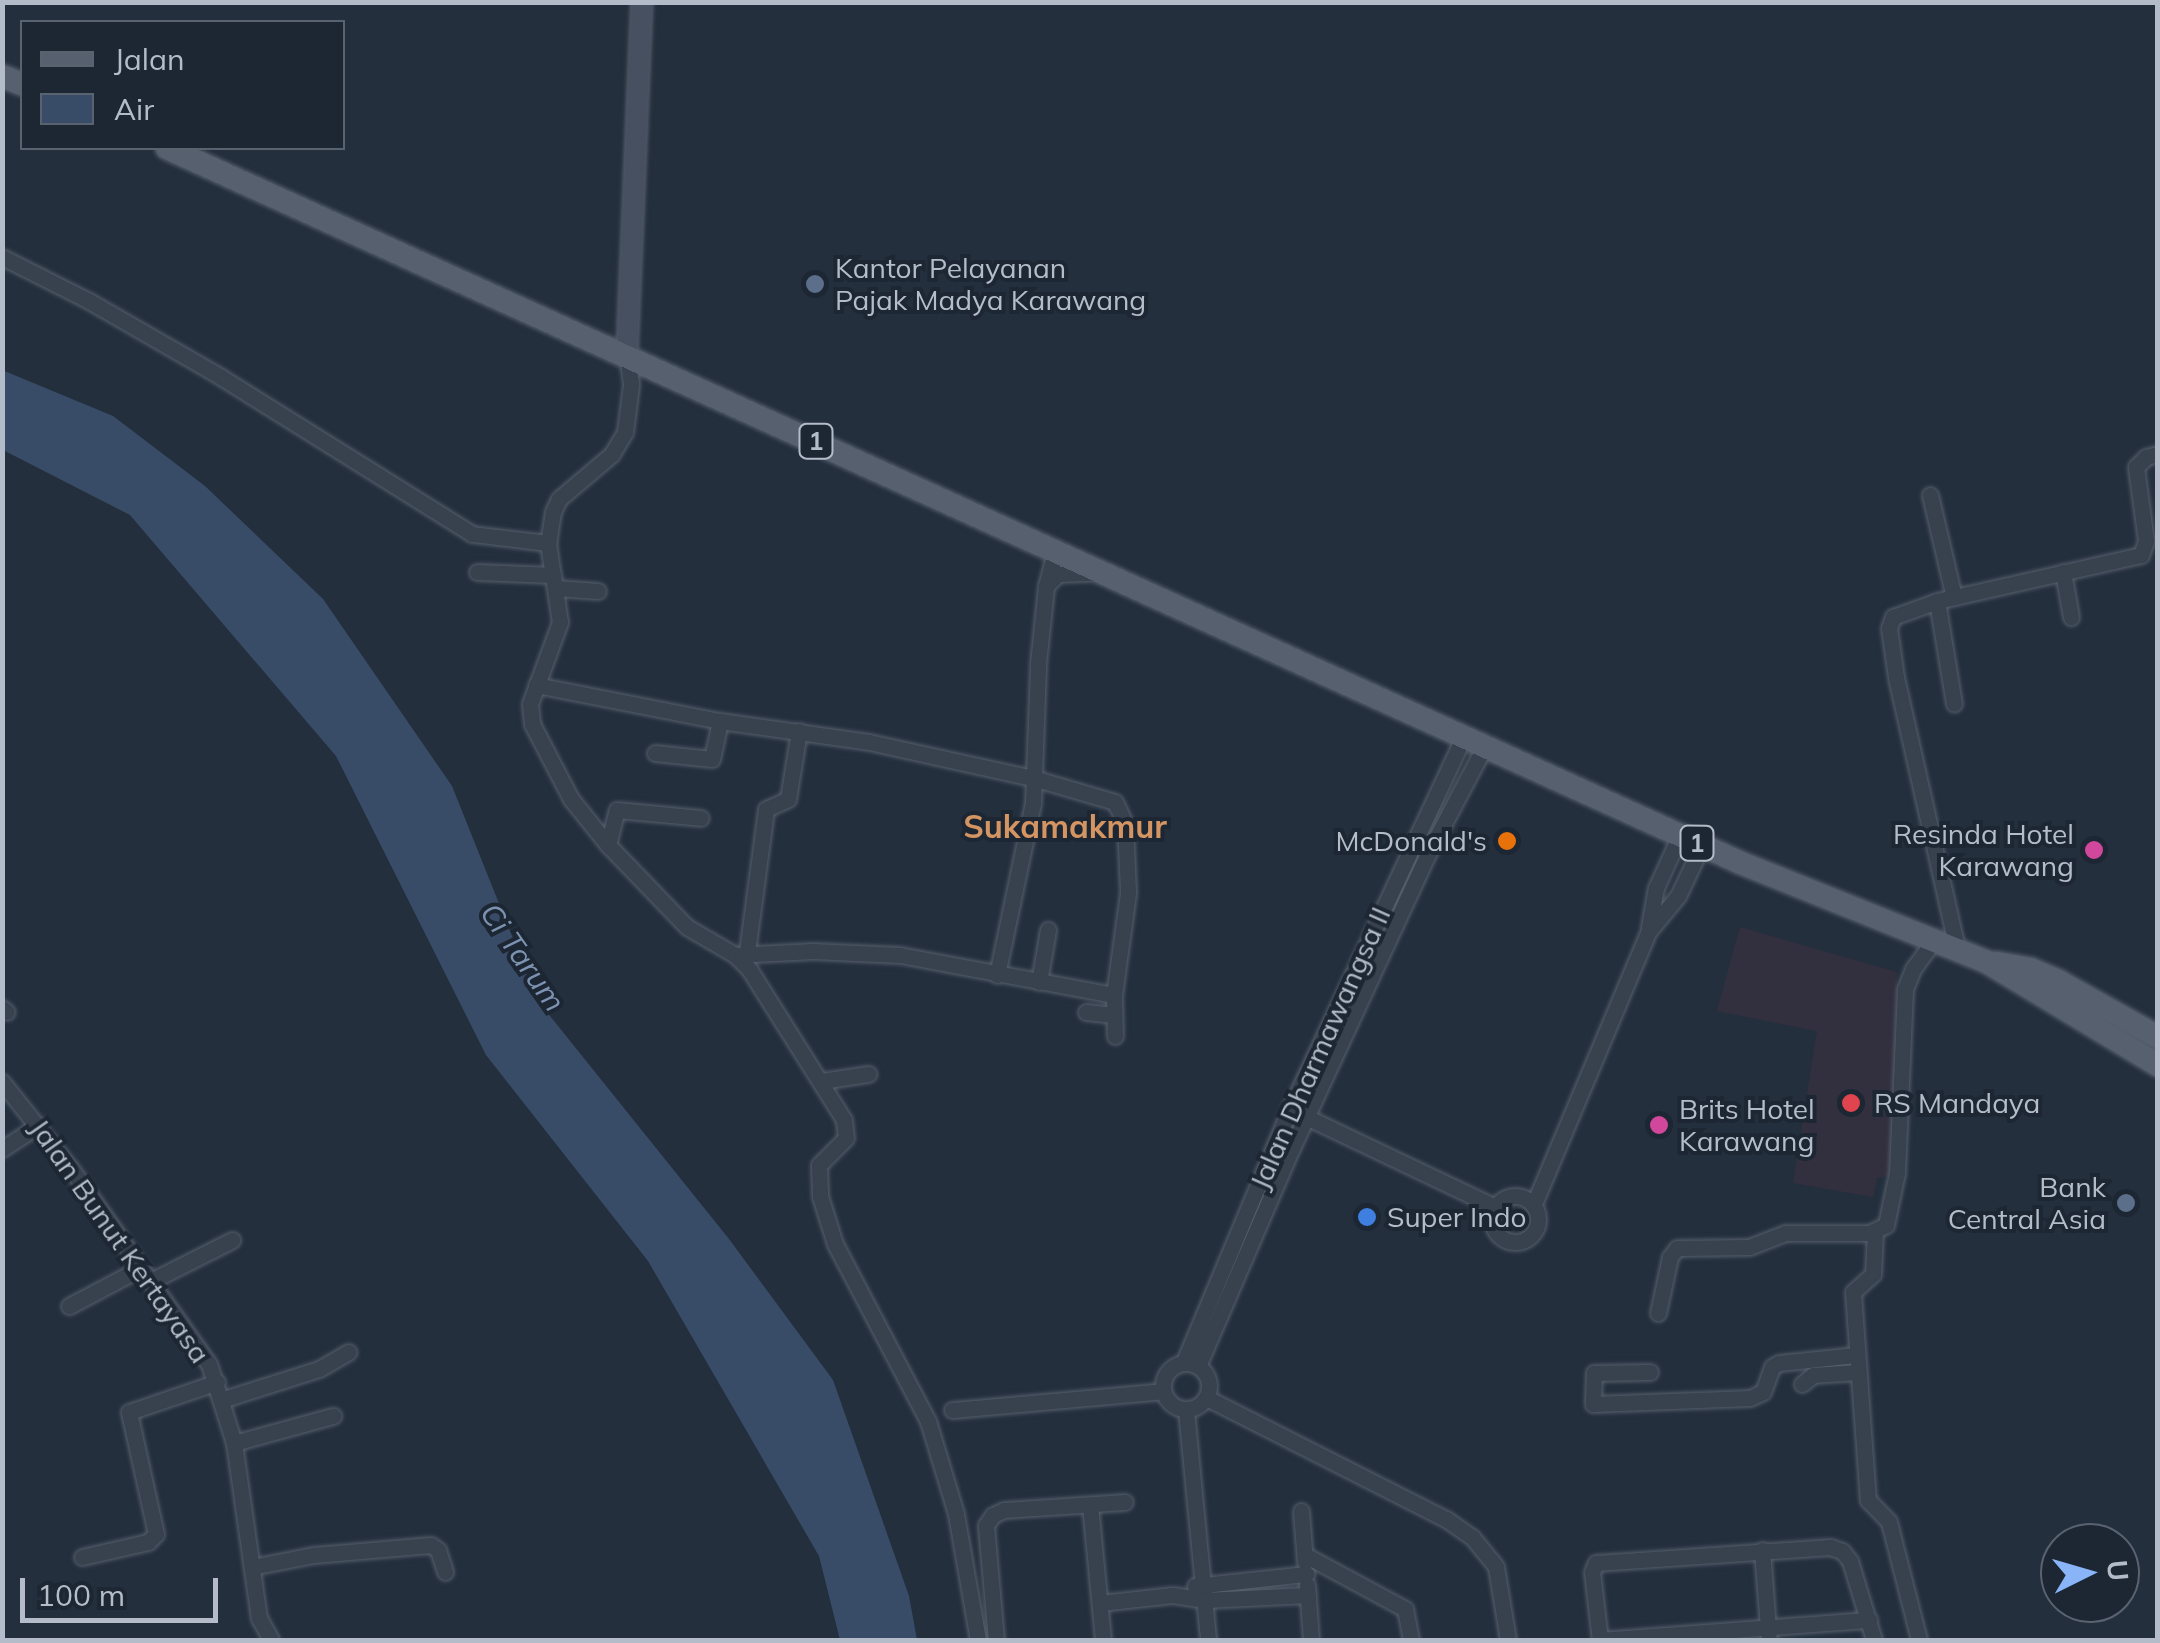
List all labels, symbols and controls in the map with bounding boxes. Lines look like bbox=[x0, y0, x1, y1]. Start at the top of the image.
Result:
legend bbox=[20, 20, 345, 150]
text: Jalan bbox=[114, 40, 185, 78]
text: Air bbox=[114, 90, 154, 128]
place label: Kantor Pelayanan Pajak Madya Karawang bbox=[835, 251, 1146, 317]
marker: Kantor Pelayanan Pajak Madya Karawang bbox=[804, 273, 826, 295]
road number: 1 bbox=[798, 421, 834, 461]
district label: Sukamakmur bbox=[963, 807, 1167, 845]
place label: Resinda Hotel Karawang bbox=[1893, 817, 2074, 883]
road number: 1 bbox=[1680, 823, 1714, 863]
place label: McDonald's bbox=[1335, 824, 1487, 858]
marker: McDonald's bbox=[1496, 830, 1518, 852]
marker: Resinda Hotel Karawang bbox=[2083, 839, 2105, 861]
water label: Ci Tarum bbox=[473, 896, 573, 1018]
street label: Jalan Dharmawangsa II bbox=[1243, 902, 1397, 1194]
place label: RS Mandaya bbox=[1874, 1086, 2040, 1120]
marker: RS Mandaya bbox=[1838, 1090, 1864, 1116]
place label: Brits Hotel Karawang bbox=[1679, 1092, 1815, 1158]
street label: Jalan Bunut Kertayasa bbox=[23, 1113, 217, 1369]
marker: Brits Hotel Karawang bbox=[1648, 1114, 1670, 1136]
place label: Bank Central Asia bbox=[1948, 1170, 2106, 1236]
marker: Bank Central Asia bbox=[2115, 1192, 2137, 1214]
place label: Super Indo bbox=[1387, 1200, 1527, 1234]
marker: Super Indo bbox=[1356, 1206, 1378, 1228]
north arrow bbox=[2040, 1523, 2140, 1623]
scale bar bbox=[25, 1558, 222, 1620]
text: U bbox=[2100, 1559, 2137, 1582]
text: 100 m bbox=[37, 1576, 125, 1614]

